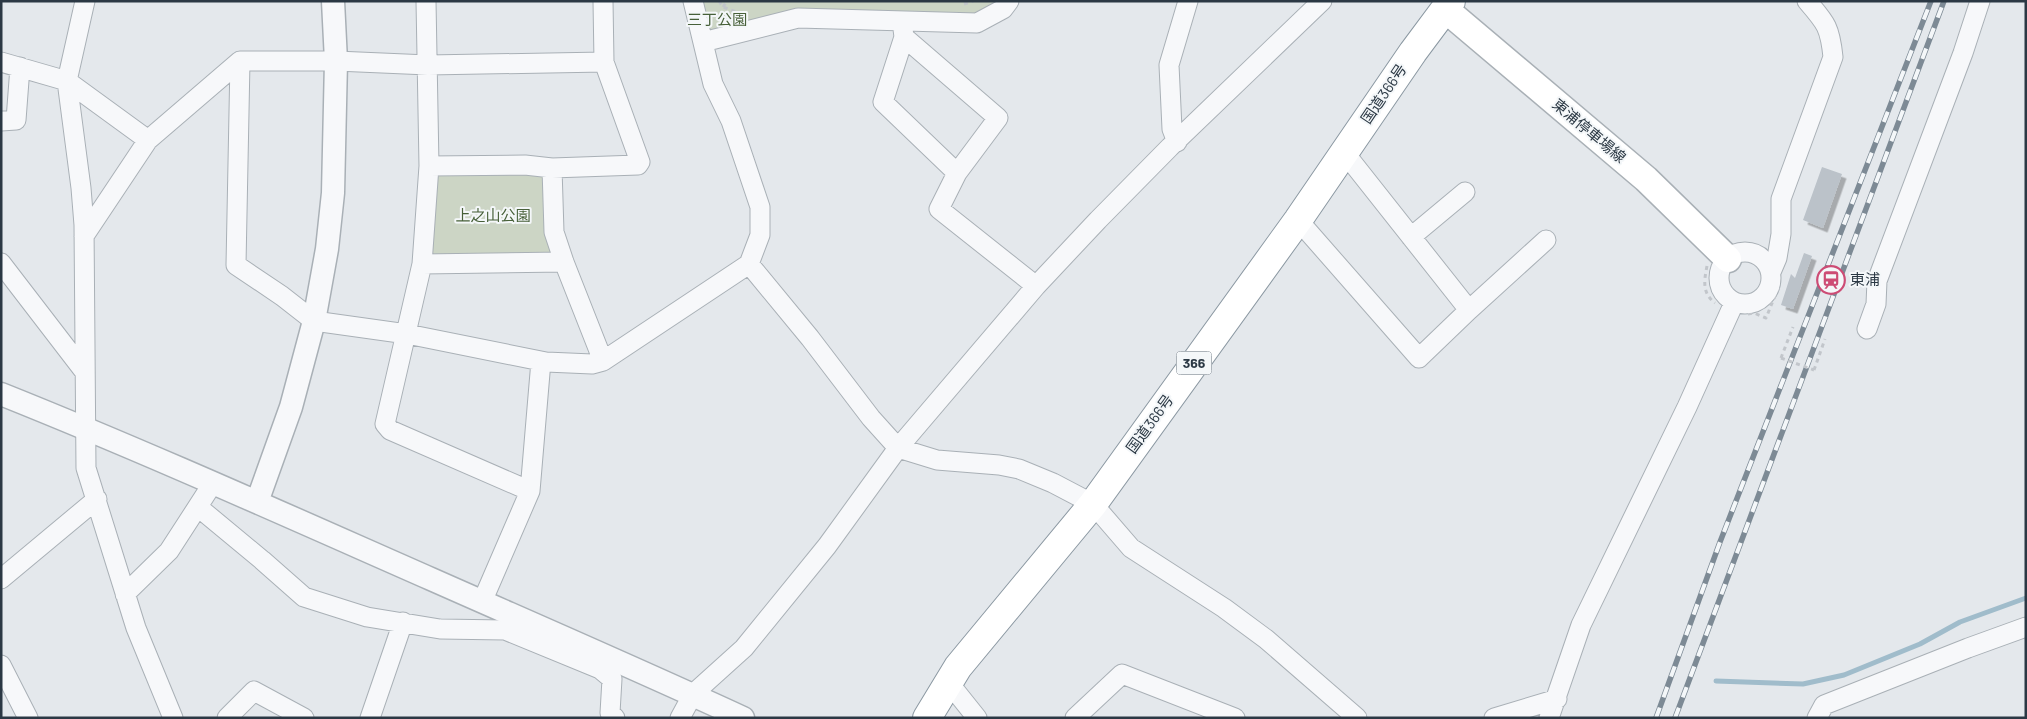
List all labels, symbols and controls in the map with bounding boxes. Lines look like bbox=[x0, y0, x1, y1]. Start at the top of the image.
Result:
park label: 三丁公園 bbox=[687, 10, 747, 28]
street label: 国道366号 bbox=[1357, 60, 1410, 127]
street label: 東浦停車場線 bbox=[1549, 94, 1630, 166]
park label: 上之山公園 bbox=[455, 206, 531, 224]
station icon: 東浦 bbox=[1816, 265, 1846, 295]
place label: 東浦 bbox=[1850, 270, 1880, 288]
road number: 366 bbox=[1176, 352, 1212, 374]
street label: 国道366号 bbox=[1122, 391, 1177, 456]

